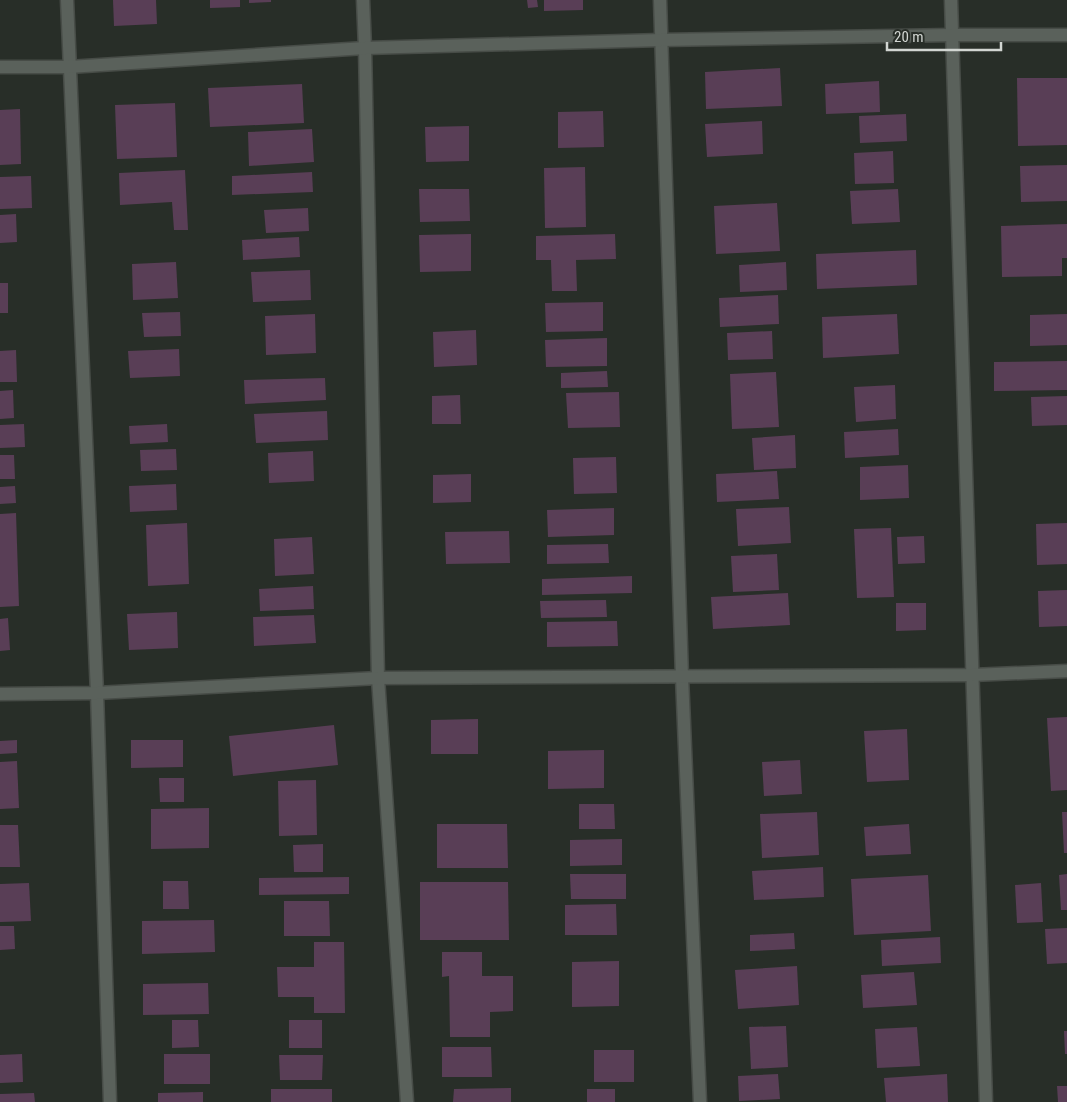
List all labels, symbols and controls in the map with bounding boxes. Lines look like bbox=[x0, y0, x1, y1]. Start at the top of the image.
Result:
scale bar bbox=[887, 20, 1001, 52]
text: 20 m bbox=[894, 28, 924, 46]

